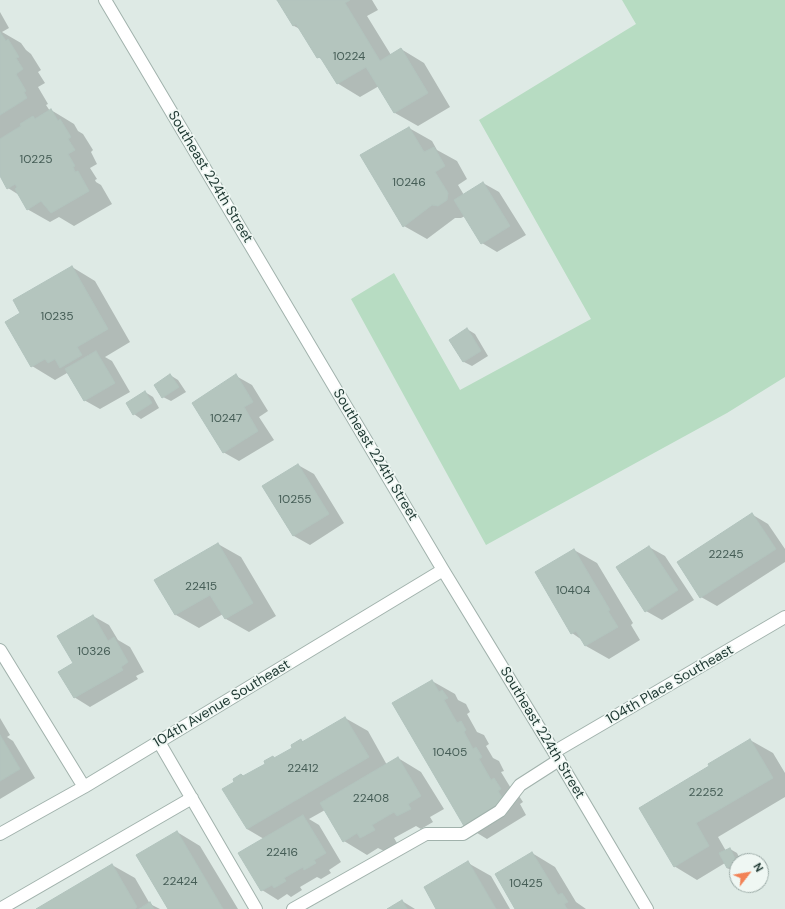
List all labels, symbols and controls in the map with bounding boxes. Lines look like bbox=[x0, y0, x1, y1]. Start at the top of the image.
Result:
house number: 10224 bbox=[333, 50, 365, 64]
street label: Southeast 224th Street bbox=[164, 108, 256, 246]
house number: 10225 bbox=[20, 153, 52, 167]
house number: 10246 bbox=[392, 176, 426, 190]
house number: 10235 bbox=[40, 310, 74, 324]
street label: Southeast 224th Street bbox=[329, 386, 421, 524]
house number: 10247 bbox=[210, 412, 242, 426]
house number: 10255 bbox=[278, 493, 312, 507]
house number: 22245 bbox=[708, 548, 744, 562]
house number: 22415 bbox=[185, 580, 217, 594]
house number: 10404 bbox=[556, 584, 590, 598]
street label: 104th Place Southeast bbox=[603, 642, 737, 728]
house number: 10326 bbox=[77, 645, 111, 659]
street label: 104th Avenue Southeast bbox=[150, 656, 294, 752]
street label: Southeast 224th Street bbox=[496, 664, 588, 802]
house number: 10405 bbox=[433, 746, 467, 760]
house number: 22412 bbox=[287, 762, 319, 776]
house number: 22252 bbox=[689, 786, 723, 800]
house number: 22408 bbox=[353, 792, 389, 806]
house number: 22416 bbox=[266, 846, 298, 860]
north arrow bbox=[729, 853, 769, 893]
text: N bbox=[750, 860, 766, 874]
house number: 22424 bbox=[163, 875, 197, 889]
house number: 10425 bbox=[509, 877, 543, 891]

